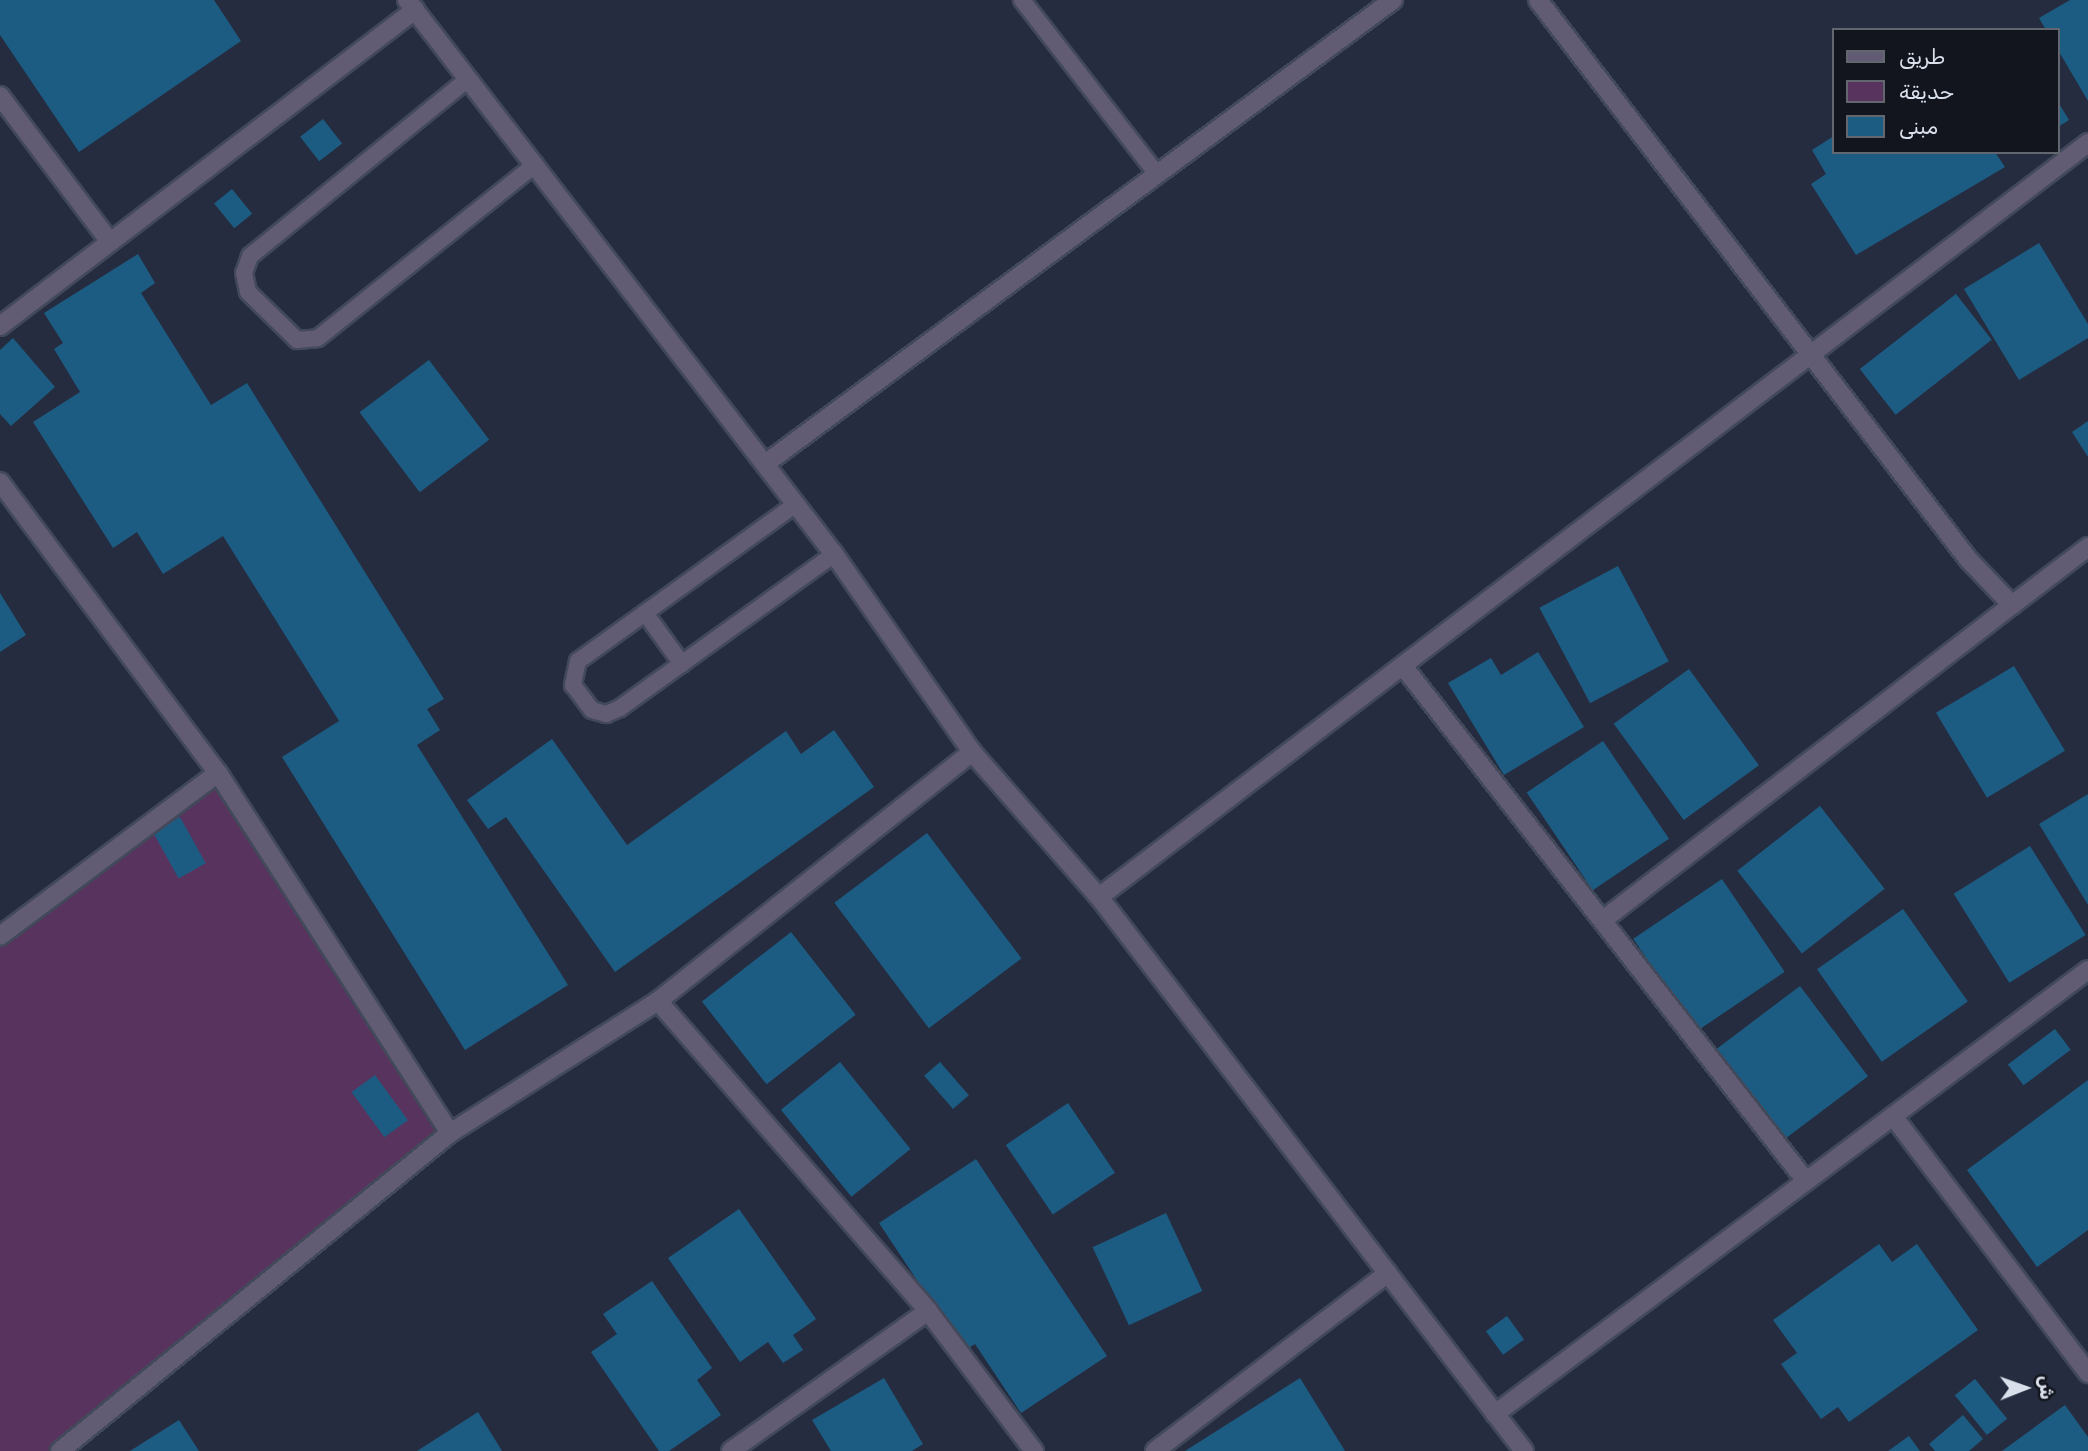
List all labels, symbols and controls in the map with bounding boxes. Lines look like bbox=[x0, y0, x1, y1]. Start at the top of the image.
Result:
legend bbox=[1832, 28, 2060, 154]
text: طريق bbox=[1899, 44, 1945, 69]
text: حديقة bbox=[1899, 79, 1954, 104]
text: مبنى bbox=[1899, 114, 1938, 139]
north arrow bbox=[1990, 1353, 2060, 1423]
text: ش bbox=[2035, 1375, 2058, 1400]

